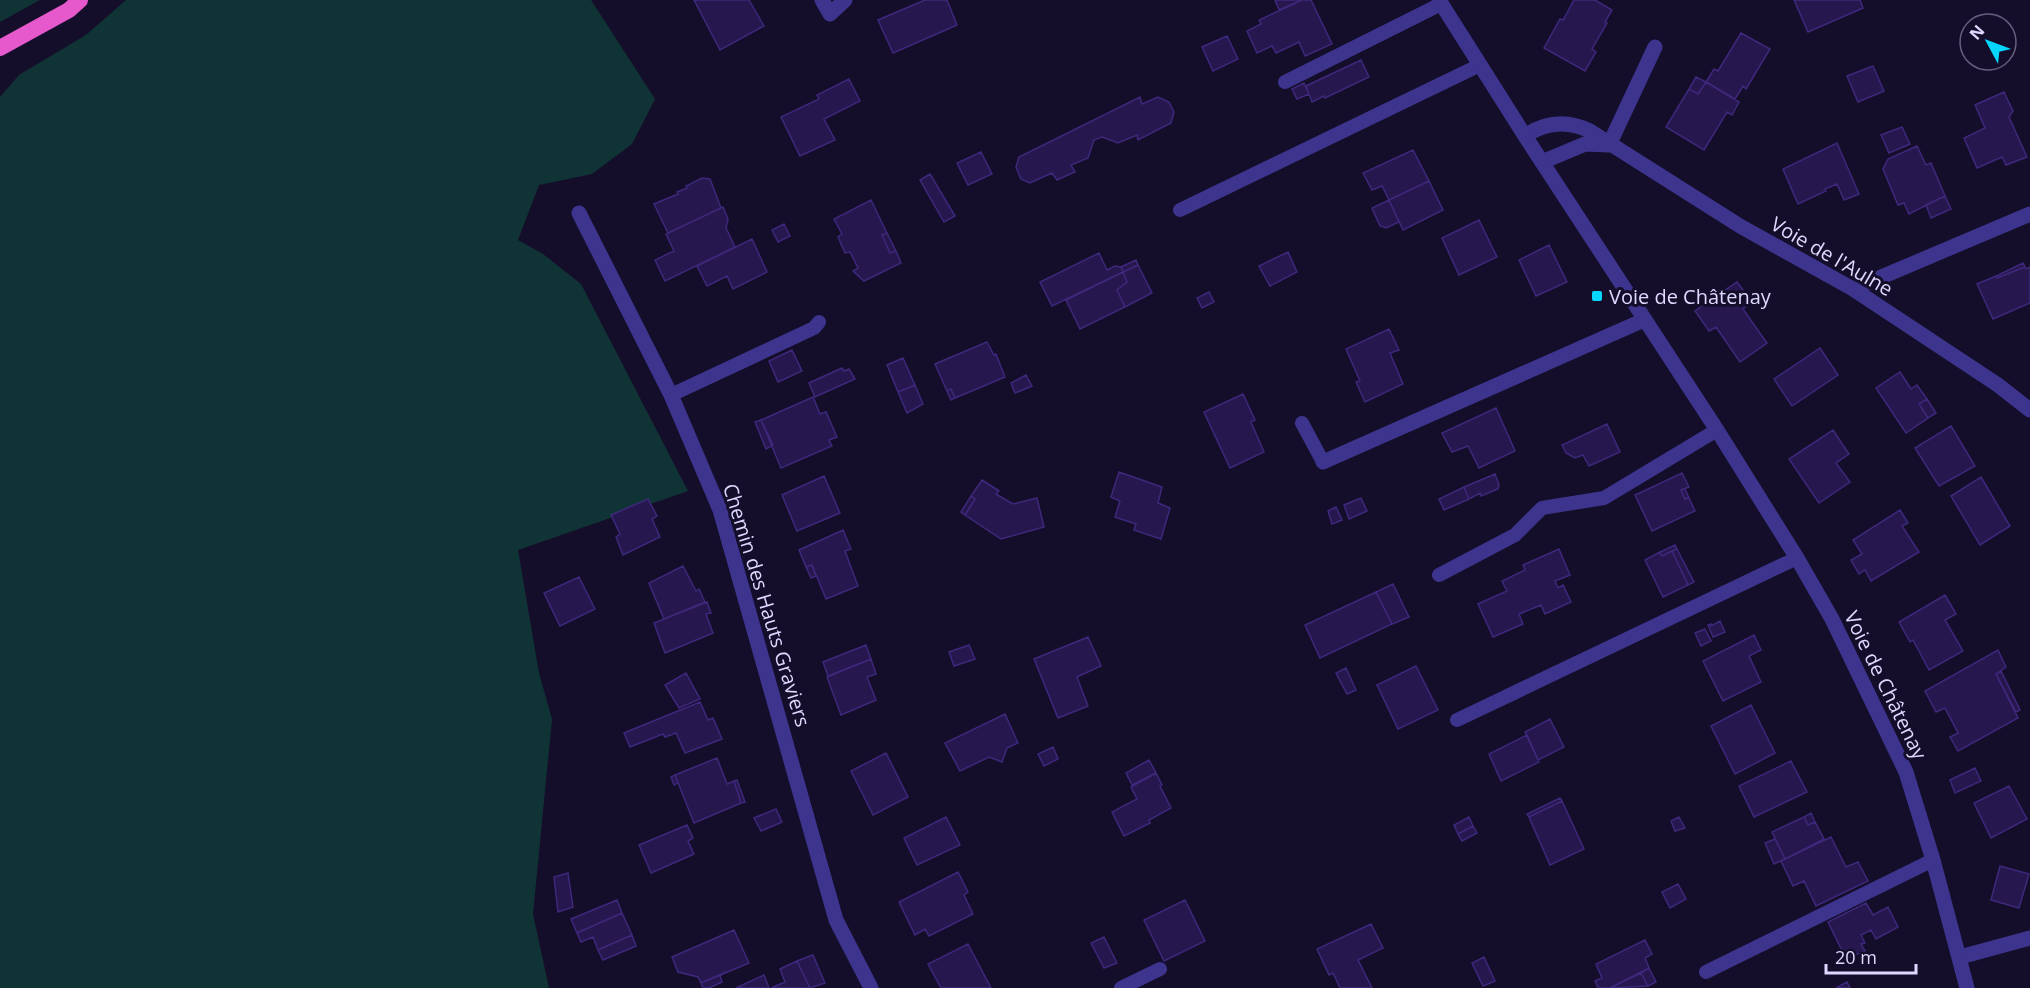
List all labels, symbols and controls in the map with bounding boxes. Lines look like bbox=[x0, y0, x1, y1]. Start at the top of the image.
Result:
north arrow bbox=[1958, 12, 2018, 72]
text: N bbox=[1964, 20, 1989, 44]
street label: Voie de l'Aulne bbox=[1766, 210, 1898, 302]
place label: Voie de Châtenay bbox=[1609, 283, 1772, 310]
marker: Voie de Châtenay bbox=[1590, 289, 1604, 303]
street label: Chemin des Hauts Graviers bbox=[717, 480, 817, 730]
street label: Voie de Châtenay bbox=[1838, 606, 1934, 765]
scale bar bbox=[1826, 937, 1916, 975]
text: 20 m bbox=[1835, 945, 1877, 969]

